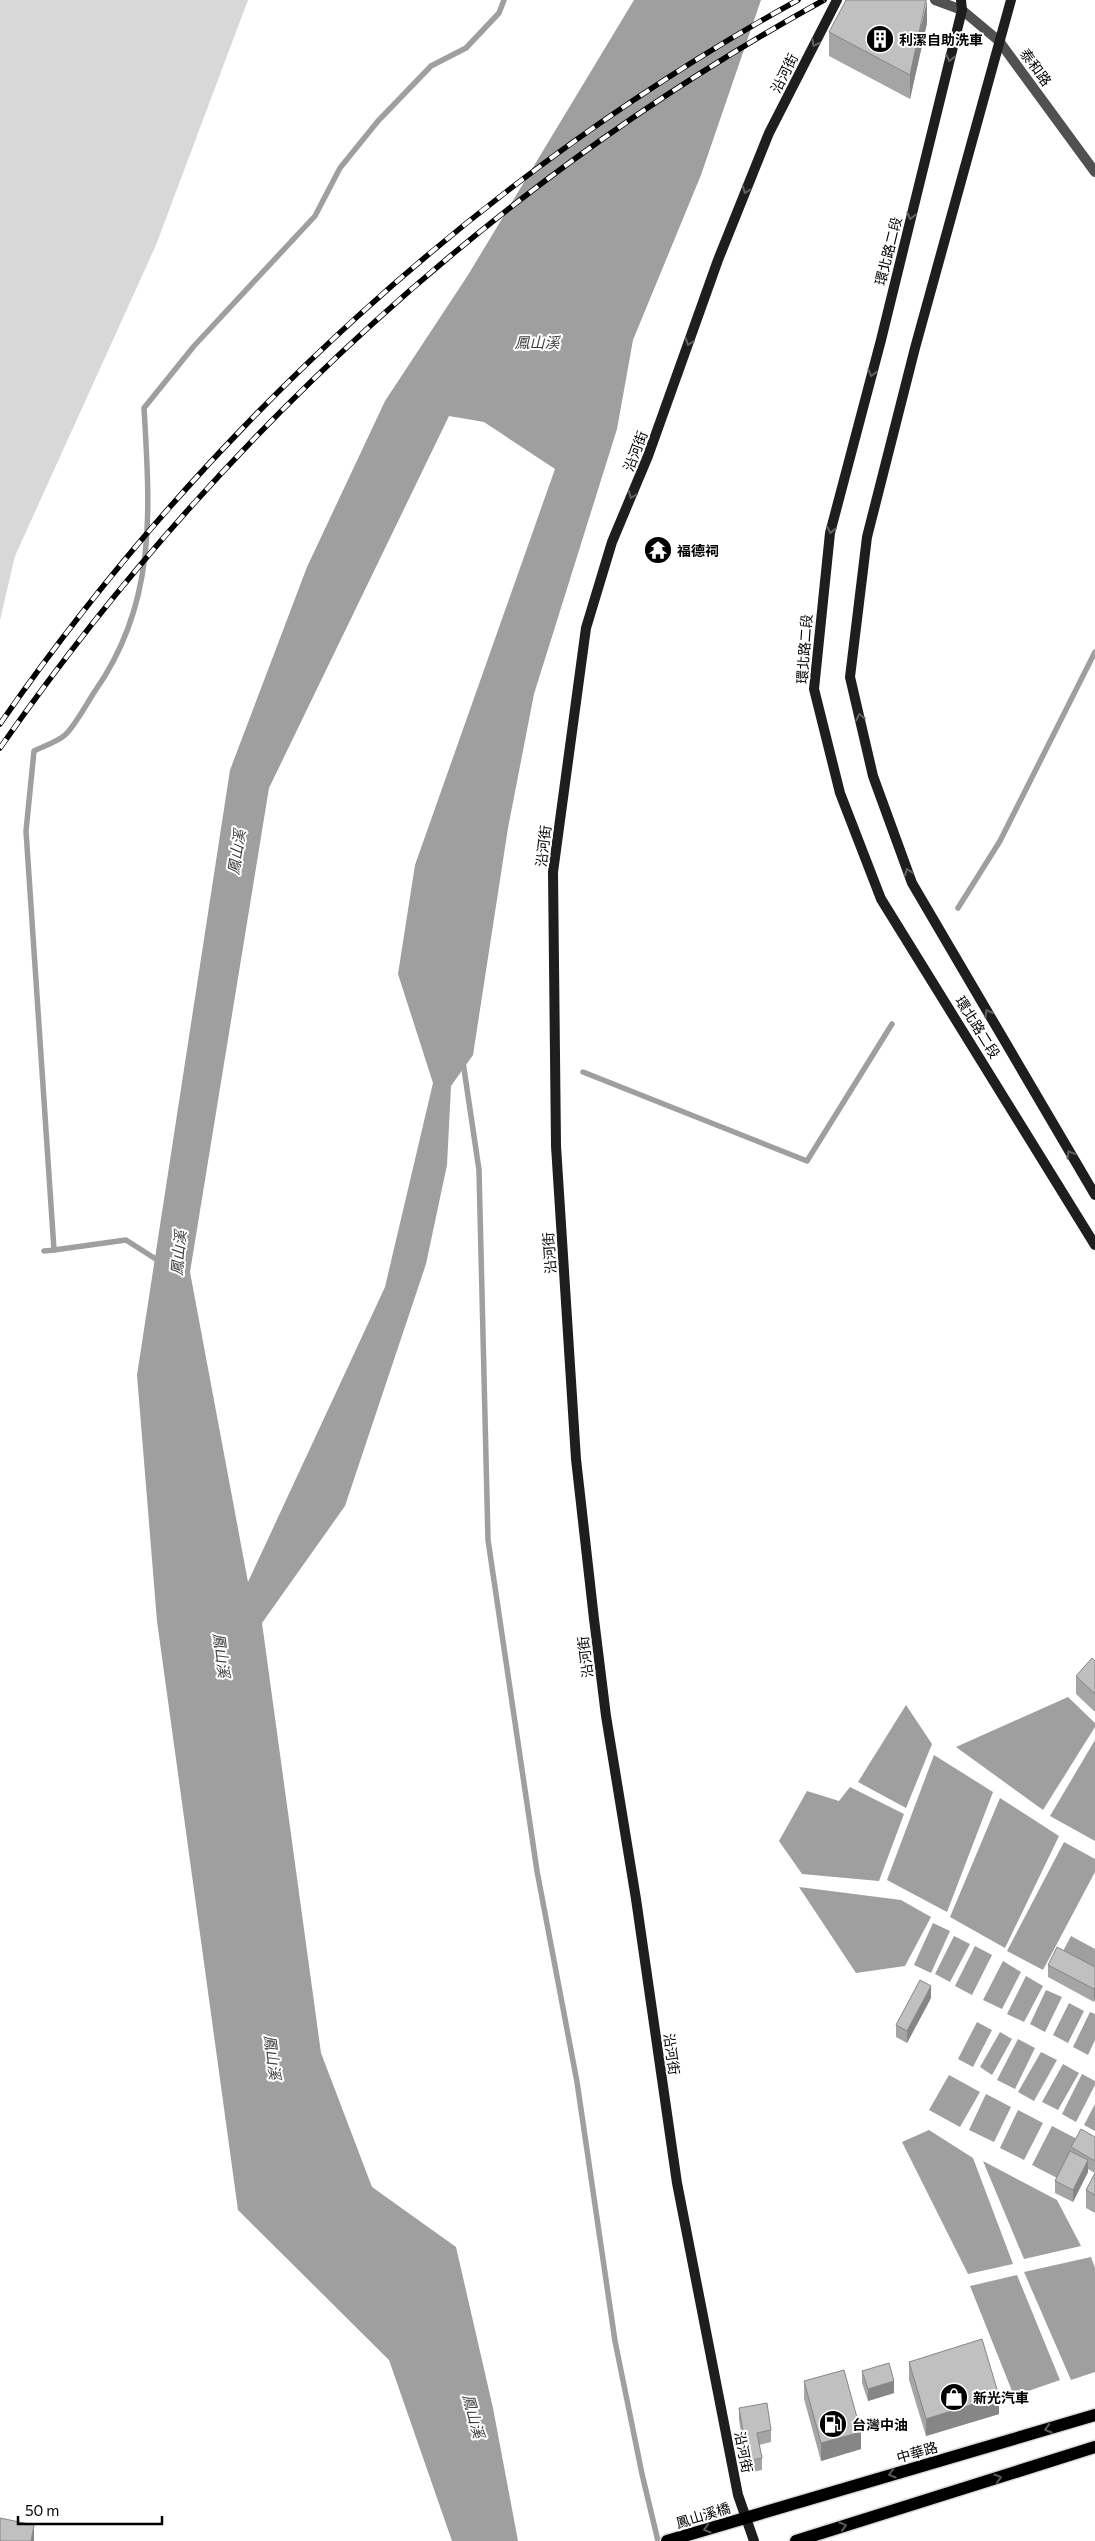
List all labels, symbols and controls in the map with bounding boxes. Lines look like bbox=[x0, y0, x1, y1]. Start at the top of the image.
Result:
building icon: 利潔自助洗車 bbox=[865, 24, 895, 54]
place label: 利潔自助洗車 bbox=[899, 31, 983, 48]
one-way arrow bbox=[811, 38, 821, 47]
street label: 泰和路 bbox=[1017, 45, 1055, 89]
street label: 沿河街 bbox=[767, 50, 801, 96]
one-way arrow bbox=[945, 53, 956, 62]
one-way arrow bbox=[742, 185, 752, 194]
one-way arrow bbox=[907, 211, 917, 219]
street label: 環北路二段 bbox=[871, 215, 905, 287]
water label: 鳳山溪 bbox=[514, 333, 561, 351]
one-way arrow bbox=[685, 338, 695, 346]
one-way arrow bbox=[867, 369, 878, 378]
street label: 沿河街 bbox=[620, 428, 650, 474]
one-way arrow bbox=[628, 490, 639, 499]
one-way arrow bbox=[826, 526, 837, 535]
temple icon: 福德祠 bbox=[643, 535, 673, 565]
place label: 福德祠 bbox=[677, 542, 719, 559]
street label: 環北路二段 bbox=[793, 613, 815, 685]
one-way arrow bbox=[855, 713, 866, 722]
street label: 沿河街 bbox=[532, 824, 554, 868]
water label: 鳳山溪 bbox=[224, 826, 249, 876]
one-way arrow bbox=[904, 868, 914, 877]
street label: 環北路二段 bbox=[952, 993, 1004, 1061]
one-way arrow bbox=[984, 1010, 994, 1019]
one-way arrow bbox=[1066, 1150, 1076, 1159]
water label: 鳳山溪 bbox=[167, 1228, 189, 1276]
street label: 沿河街 bbox=[539, 1231, 559, 1275]
water label: 鳳山溪 bbox=[210, 1632, 234, 1680]
street label: 沿河街 bbox=[574, 1635, 596, 1679]
street label: 沿河街 bbox=[661, 2032, 683, 2076]
water label: 鳳山溪 bbox=[261, 2034, 285, 2082]
shop icon: 新光汽車 bbox=[939, 2382, 969, 2412]
place label: 新光汽車 bbox=[973, 2389, 1029, 2406]
water label: 鳳山溪 bbox=[459, 2392, 489, 2442]
fuel station icon: 台灣中油 bbox=[818, 2409, 848, 2439]
place label: 台灣中油 bbox=[852, 2416, 908, 2433]
one-way arrow bbox=[1045, 2423, 1053, 2433]
street label: 沿河街 bbox=[732, 2430, 756, 2474]
street label: 中華路 bbox=[894, 2438, 940, 2466]
one-way arrow bbox=[889, 2469, 897, 2479]
one-way arrow bbox=[993, 2473, 1001, 2483]
scale bar bbox=[18, 2494, 161, 2526]
street label: 鳳山溪橋 bbox=[674, 2499, 732, 2531]
text: 50 m bbox=[25, 2501, 59, 2519]
one-way arrow bbox=[838, 2522, 846, 2532]
one-way arrow bbox=[703, 2524, 712, 2534]

